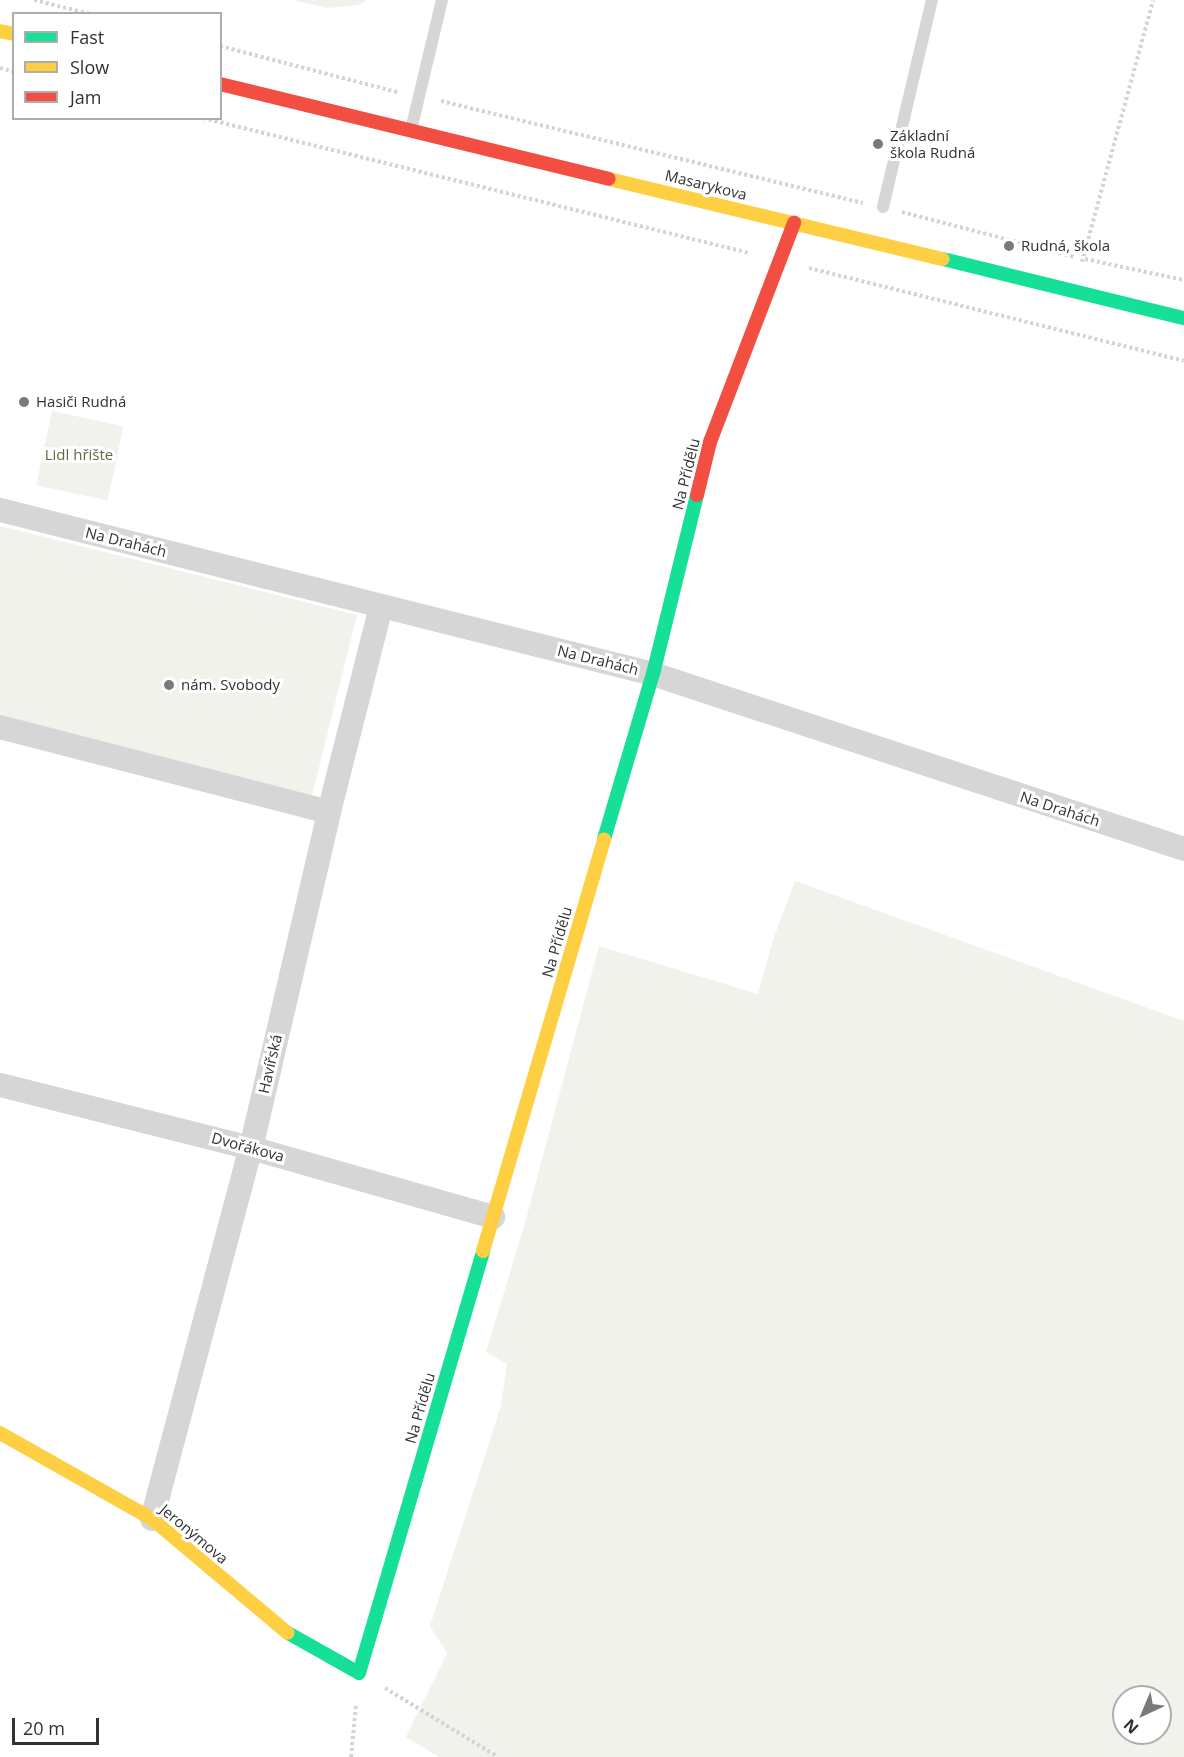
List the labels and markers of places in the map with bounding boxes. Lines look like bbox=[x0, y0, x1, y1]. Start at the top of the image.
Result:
place label: Základní škola Rudná bbox=[890, 126, 975, 161]
marker: Základní škola Rudná bbox=[871, 137, 885, 151]
place label: Rudná, škola bbox=[1021, 237, 1110, 255]
marker: Rudná, škola bbox=[1002, 239, 1016, 253]
place label: Hasiči Rudná bbox=[36, 393, 126, 411]
marker: Hasiči Rudná bbox=[17, 395, 31, 409]
place label: nám. Svobody bbox=[181, 676, 280, 694]
marker: nám. Svobody bbox=[162, 678, 176, 692]

